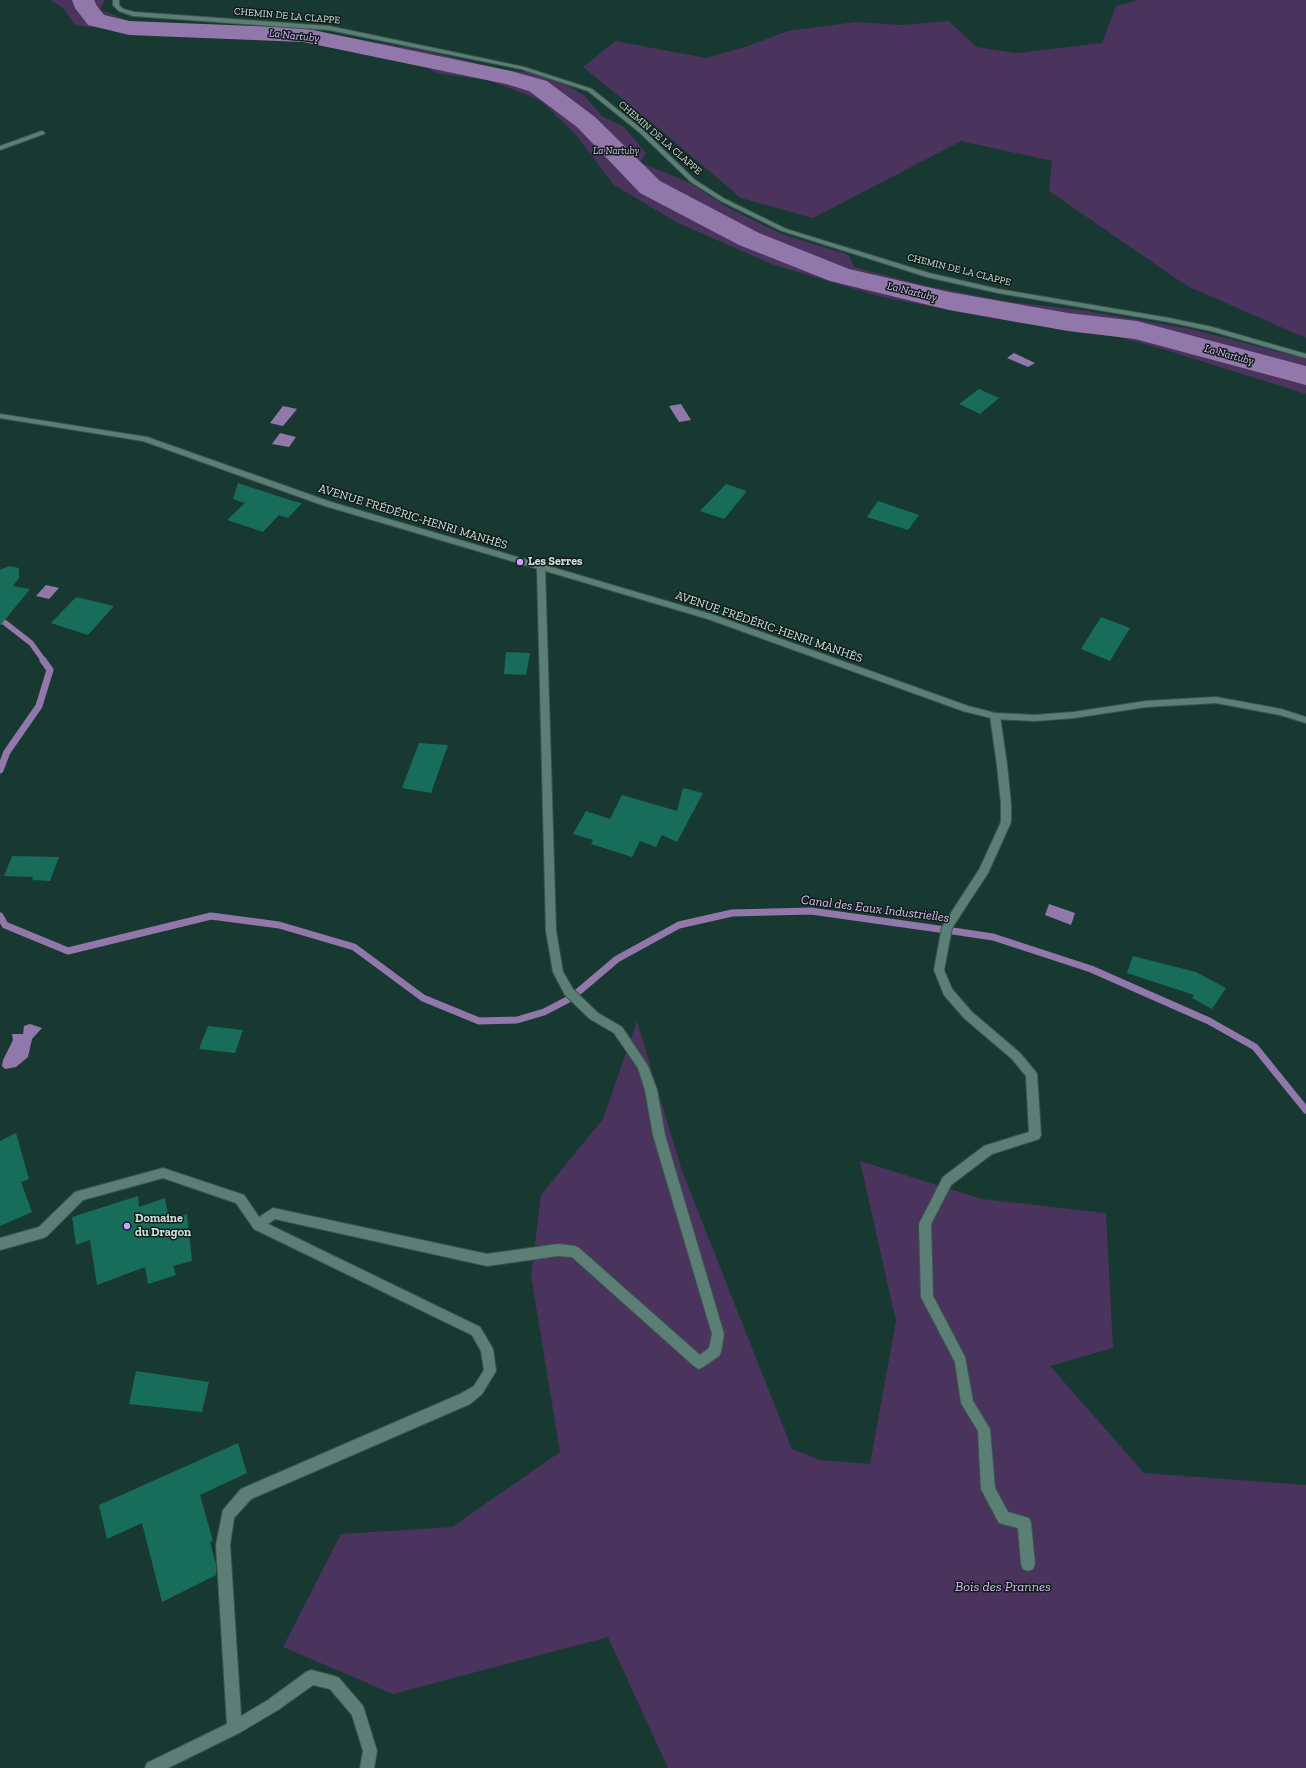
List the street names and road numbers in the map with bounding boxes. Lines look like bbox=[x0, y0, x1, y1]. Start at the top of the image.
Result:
street label: CHEMIN DE LA CLAPPE bbox=[233, 5, 341, 27]
street label: CHEMIN DE LA CLAPPE bbox=[616, 99, 704, 177]
street label: CHEMIN DE LA CLAPPE bbox=[906, 251, 1012, 289]
street label: AVENUE FRÉDÉRIC-HENRI MANHÈS bbox=[317, 481, 509, 553]
street label: AVENUE FRÉDÉRIC-HENRI MANHÈS bbox=[673, 588, 865, 666]

